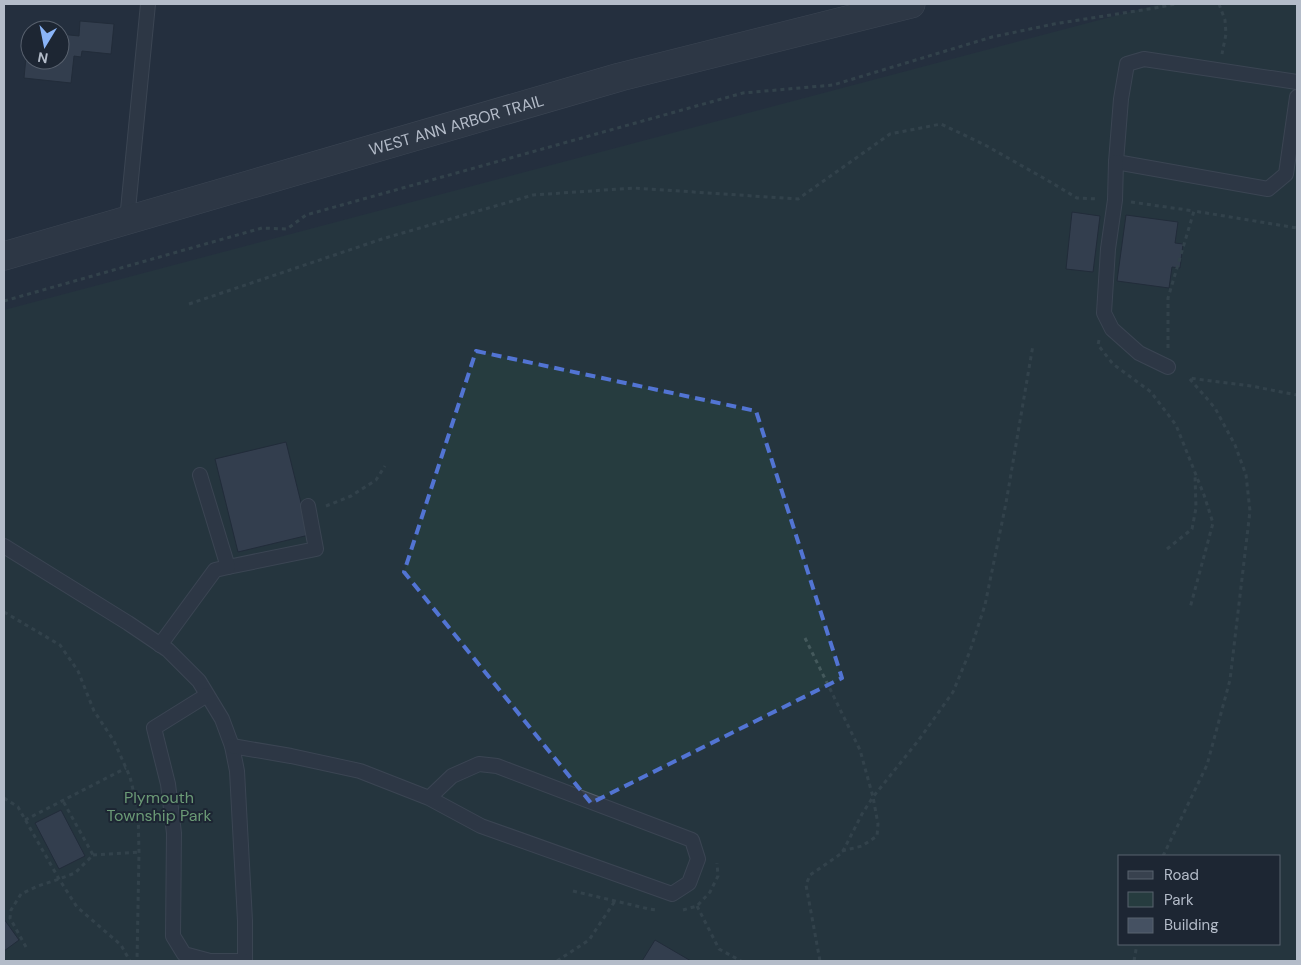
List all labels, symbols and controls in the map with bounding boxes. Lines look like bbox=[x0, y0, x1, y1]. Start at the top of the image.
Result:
north arrow bbox=[20, 20, 70, 70]
text: N bbox=[36, 48, 49, 68]
street label: WEST ANN ARBOR TRAIL bbox=[367, 90, 546, 160]
park label: Plymouth Township Park bbox=[106, 787, 212, 826]
legend bbox=[1118, 855, 1281, 945]
text: Road bbox=[1164, 865, 1199, 885]
text: Park bbox=[1164, 890, 1194, 910]
text: Building bbox=[1164, 915, 1219, 935]

